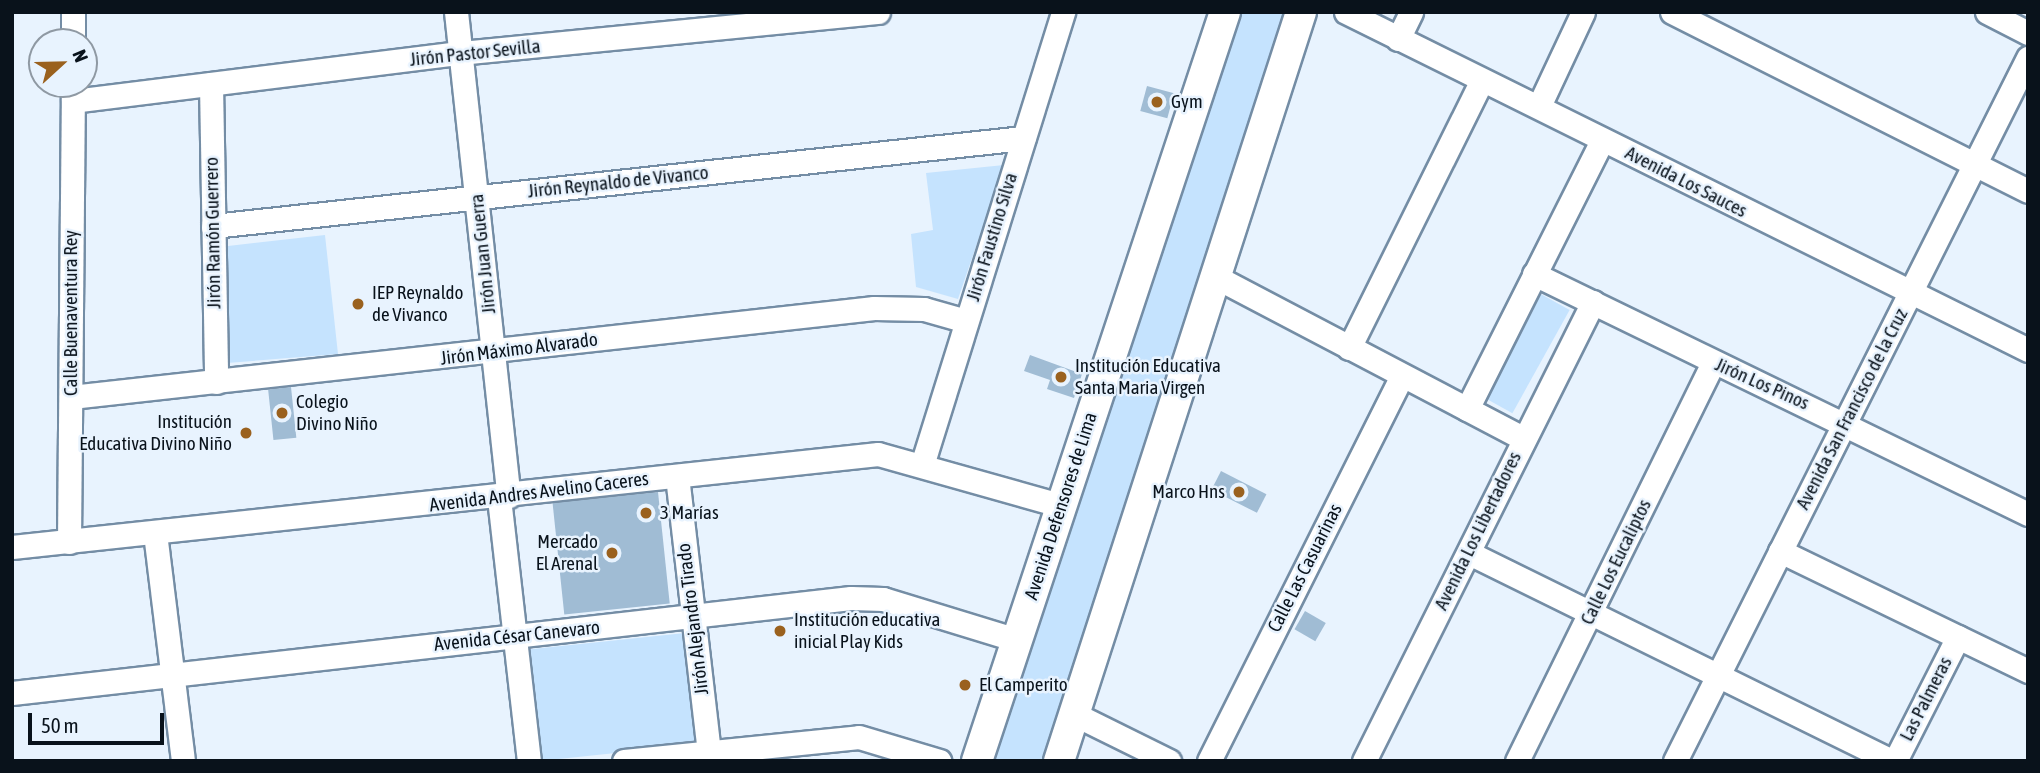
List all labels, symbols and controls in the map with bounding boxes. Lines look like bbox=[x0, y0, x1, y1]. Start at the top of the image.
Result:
north arrow bbox=[28, 28, 98, 98]
street label: Jirón Pastor Sevilla bbox=[409, 35, 541, 71]
text: N bbox=[68, 47, 93, 65]
place label: Gym bbox=[1171, 91, 1203, 113]
marker: Gym bbox=[1149, 94, 1165, 110]
street label: Avenida Los Sauces bbox=[1621, 142, 1751, 222]
street label: Jirón Ramón Guerrero bbox=[200, 157, 226, 309]
street label: Jirón Reynaldo de Vivanco bbox=[527, 161, 709, 203]
street label: Jirón Faustino Silva bbox=[962, 170, 1022, 304]
street label: Jirón Juan Guerra bbox=[465, 193, 501, 315]
street label: Calle Buenaventura Rey bbox=[60, 230, 82, 396]
place label: IEP Reynaldo de Vivanco bbox=[372, 282, 463, 326]
marker: IEP Reynaldo de Vivanco bbox=[350, 296, 366, 312]
street label: Avenida San Francisco de la Cruz bbox=[1791, 305, 1913, 513]
street label: Jirón Máximo Alvarado bbox=[439, 328, 599, 370]
street label: Jirón Los Pinos bbox=[1711, 353, 1813, 415]
place label: Institución Educativa Santa Maria Virgen bbox=[1075, 355, 1221, 399]
marker: Institución Educativa Santa Maria Virgen bbox=[1053, 369, 1069, 385]
place label: Colegio Divino Niño bbox=[296, 391, 378, 435]
marker: Colegio Divino Niño bbox=[274, 405, 290, 421]
street label: Avenida Defensores de Lima bbox=[1020, 409, 1102, 603]
place label: Institución Educativa Divino Niño bbox=[79, 411, 232, 455]
marker: Institución Educativa Divino Niño bbox=[238, 425, 254, 441]
street label: Avenida Los Libertadores bbox=[1430, 448, 1526, 614]
street label: Avenida Andres Avelino Caceres bbox=[428, 467, 650, 517]
place label: Marco Hns bbox=[1152, 481, 1225, 503]
marker: Marco Hns bbox=[1231, 484, 1247, 500]
street label: Calle Los Eucaliptos bbox=[1576, 496, 1656, 628]
street label: Calle Las Casuarinas bbox=[1263, 500, 1347, 636]
place label: 3 Marías bbox=[660, 502, 719, 524]
marker: 3 Marías bbox=[638, 505, 654, 521]
place label: Mercado El Arenal bbox=[536, 531, 598, 575]
street label: Jirón Alejandro Tirado bbox=[672, 542, 714, 696]
marker: Mercado El Arenal bbox=[604, 545, 620, 561]
place label: Institución educativa inicial Play Kids bbox=[794, 609, 940, 653]
street label: Avenida César Canevaro bbox=[433, 616, 601, 656]
marker: Institución educativa inicial Play Kids bbox=[772, 623, 788, 639]
street label: Las Palmeras bbox=[1895, 653, 1957, 745]
place label: El Camperito bbox=[979, 674, 1068, 696]
marker: El Camperito bbox=[957, 677, 973, 693]
scale bar bbox=[32, 700, 168, 744]
text: 50 m bbox=[41, 713, 79, 737]

